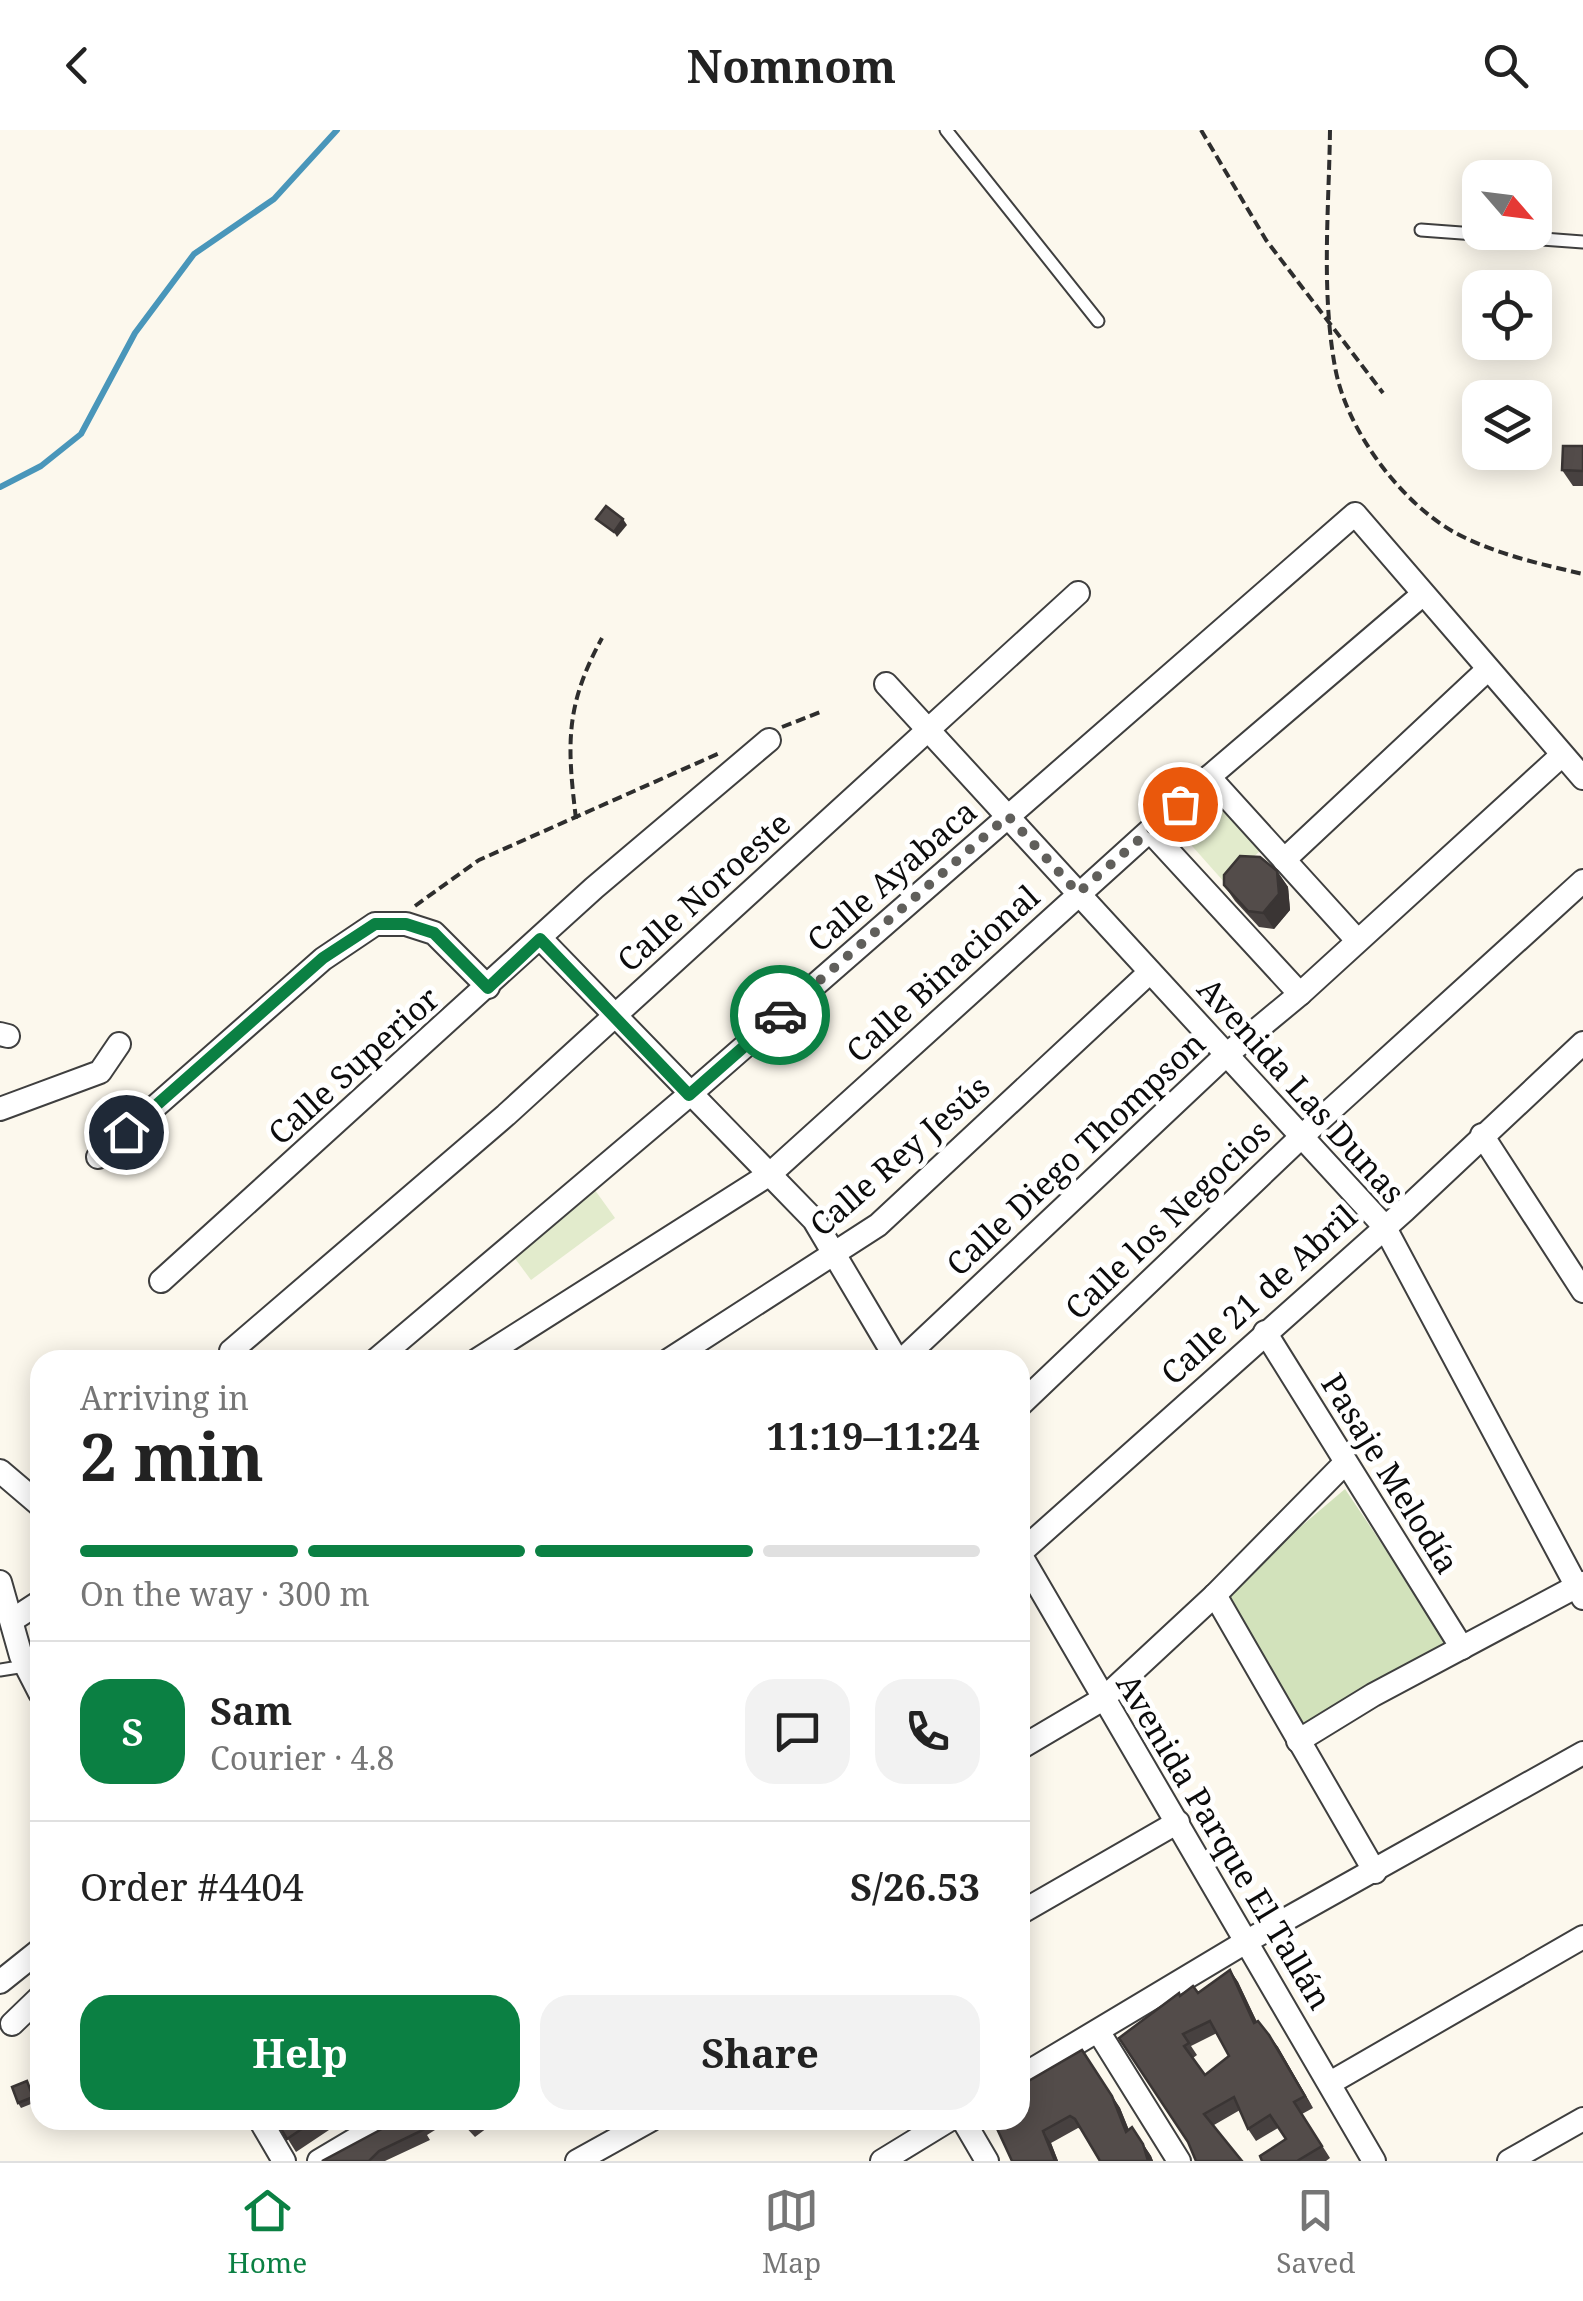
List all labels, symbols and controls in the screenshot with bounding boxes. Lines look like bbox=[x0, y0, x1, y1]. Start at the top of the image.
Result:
text: Nomnom bbox=[687, 35, 896, 96]
icon: back bbox=[50, 38, 105, 93]
icon: search bbox=[1478, 38, 1533, 93]
north arrow bbox=[1462, 160, 1552, 250]
map controls bbox=[1462, 160, 1552, 470]
button: locate bbox=[1462, 270, 1552, 360]
button: layers bbox=[1462, 380, 1552, 470]
pin bbox=[1138, 762, 1223, 847]
icon: bag bbox=[1153, 777, 1208, 832]
street label: Calle Ayabaca bbox=[797, 789, 985, 961]
street label: Calle Noroeste bbox=[607, 802, 799, 980]
street label: Calle Binacional bbox=[836, 875, 1048, 1071]
courier bbox=[730, 965, 830, 1065]
street label: Avenida Las Dunas bbox=[1189, 968, 1415, 1212]
street label: Calle Superior bbox=[258, 977, 448, 1153]
icon: car bbox=[753, 988, 808, 1043]
street label: Calle Diego Thompson bbox=[936, 1022, 1214, 1284]
street label: Calle Rey Jesús bbox=[800, 1065, 998, 1245]
pin bbox=[84, 1090, 169, 1175]
icon: home bbox=[99, 1105, 154, 1160]
street label: Calle los Negocios bbox=[1055, 1110, 1279, 1328]
street label: Calle 21 de Abril bbox=[1151, 1194, 1365, 1393]
street label: Pasaje Melodía bbox=[1312, 1365, 1470, 1581]
text: Arriving in bbox=[80, 1376, 249, 1419]
text: 11:19–11:24 bbox=[766, 1409, 980, 1461]
text: 2 min bbox=[80, 1412, 264, 1500]
text: On the way · 300 m bbox=[80, 1572, 370, 1615]
street label: Avenida Parque El Tallán bbox=[1108, 1665, 1342, 2017]
button: chat bbox=[745, 1679, 850, 1784]
button: phone bbox=[875, 1679, 980, 1784]
text: Sam bbox=[210, 1684, 292, 1736]
text: S bbox=[121, 1705, 144, 1757]
text: Courier · 4.8 bbox=[210, 1736, 394, 1779]
text: Order #4404 bbox=[80, 1860, 304, 1912]
text: S/26.53 bbox=[850, 1860, 980, 1912]
button: Help bbox=[80, 1995, 520, 2110]
button: Share bbox=[540, 1995, 980, 2110]
tab: Home bbox=[227, 2183, 307, 2281]
tab: Map bbox=[762, 2183, 821, 2281]
tab: Saved bbox=[1276, 2183, 1356, 2281]

